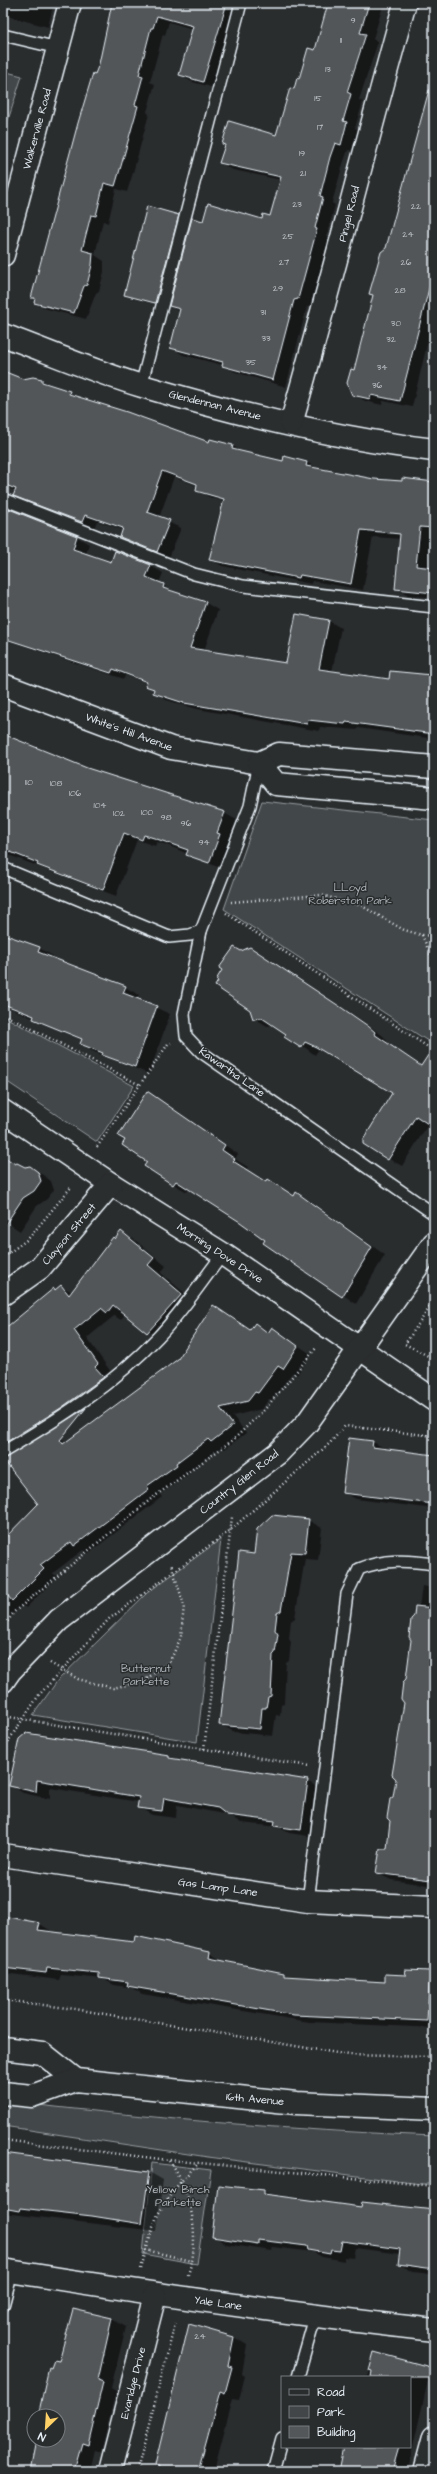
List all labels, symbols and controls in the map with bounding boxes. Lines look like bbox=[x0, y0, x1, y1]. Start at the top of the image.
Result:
house number: 9 bbox=[350, 14, 356, 27]
house number: 11 bbox=[340, 34, 342, 47]
house number: 13 bbox=[325, 63, 331, 76]
street label: Walkerville Road bbox=[19, 87, 55, 171]
house number: 15 bbox=[314, 92, 322, 105]
house number: 17 bbox=[317, 121, 324, 134]
house number: 19 bbox=[299, 147, 305, 160]
house number: 21 bbox=[300, 167, 306, 180]
street label: Pingel Road bbox=[335, 184, 364, 244]
house number: 23 bbox=[292, 198, 302, 211]
house number: 22 bbox=[411, 200, 422, 213]
house number: 24 bbox=[402, 228, 414, 241]
house number: 25 bbox=[282, 230, 294, 243]
house number: 27 bbox=[279, 256, 290, 269]
house number: 26 bbox=[401, 256, 412, 269]
house number: 29 bbox=[273, 282, 283, 295]
house number: 28 bbox=[395, 284, 406, 297]
house number: 31 bbox=[260, 306, 266, 319]
house number: 30 bbox=[391, 317, 401, 330]
house number: 33 bbox=[261, 332, 271, 345]
house number: 32 bbox=[386, 333, 397, 346]
house number: 35 bbox=[246, 356, 257, 369]
house number: 34 bbox=[377, 361, 387, 374]
house number: 36 bbox=[372, 379, 382, 392]
street label: Glendennan Avenue bbox=[167, 386, 263, 424]
street label: White's Hill Avenue bbox=[83, 709, 175, 755]
house number: 110 bbox=[25, 776, 33, 789]
house number: 108 bbox=[50, 777, 62, 790]
house number: 106 bbox=[69, 787, 82, 800]
house number: 104 bbox=[94, 799, 106, 812]
house number: 100 bbox=[141, 806, 154, 819]
house number: 102 bbox=[113, 807, 126, 820]
house number: 98 bbox=[161, 811, 172, 824]
house number: 96 bbox=[181, 817, 192, 830]
house number: 94 bbox=[198, 836, 210, 849]
park label: LLoyd Roberston Park bbox=[308, 880, 392, 908]
street label: Kawartha Lane bbox=[196, 1044, 268, 1100]
street label: Clayson Street bbox=[39, 1199, 101, 1269]
street label: Morning Dove Drive bbox=[173, 1219, 266, 1287]
street label: Country Glen Road bbox=[196, 1446, 283, 1518]
park label: Butternut Parkette bbox=[121, 1661, 171, 1689]
street label: Gas Lamp Lane bbox=[177, 1874, 259, 1900]
street label: 16th Avenue bbox=[225, 2089, 285, 2109]
park label: Yellow Birch Parkette bbox=[147, 2182, 210, 2210]
street label: Yale Lane bbox=[193, 2292, 243, 2314]
house number: 24 bbox=[194, 2330, 206, 2343]
street label: Evaridge Drive bbox=[117, 2345, 150, 2421]
legend bbox=[281, 2376, 411, 2448]
text: Road bbox=[317, 2384, 345, 2401]
text: Park bbox=[317, 2404, 345, 2421]
north arrow bbox=[26, 2408, 66, 2448]
text: Building bbox=[317, 2424, 355, 2442]
text: N bbox=[36, 2428, 48, 2445]

